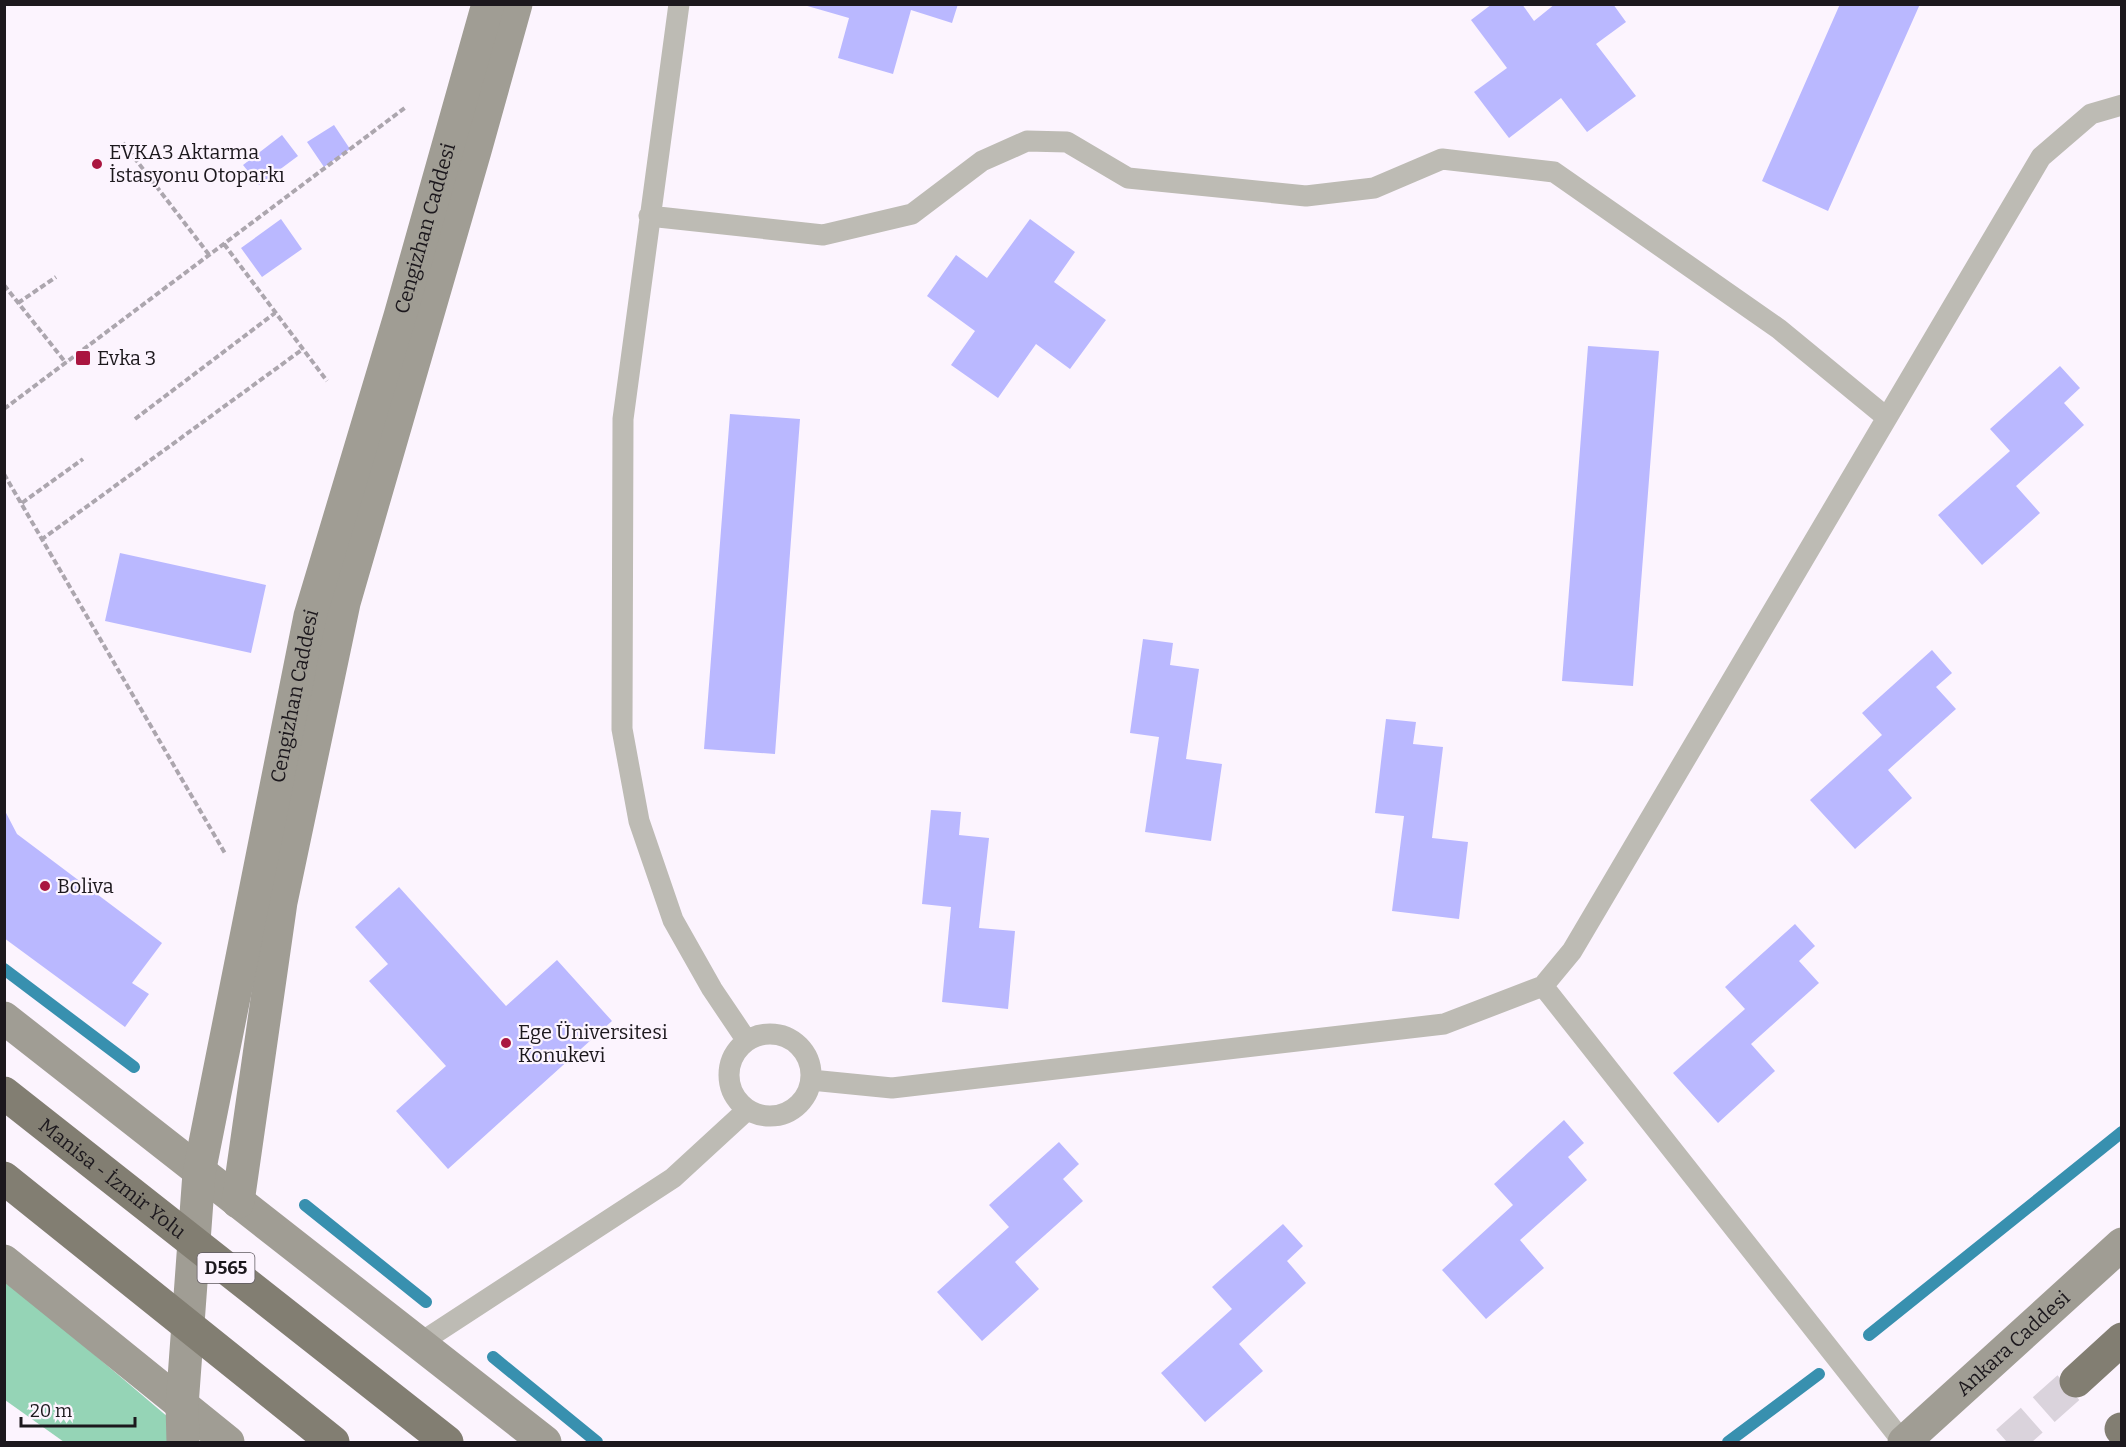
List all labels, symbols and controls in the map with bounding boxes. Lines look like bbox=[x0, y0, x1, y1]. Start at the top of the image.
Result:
place label: EVKA3 Aktarma İstasyonu Otoparkı bbox=[109, 140, 285, 187]
street label: Cengizhan Caddesi bbox=[389, 140, 460, 316]
marker: EVKA3 Aktarma İstasyonu Otoparkı bbox=[90, 157, 104, 171]
place label: Evka 3 bbox=[97, 346, 156, 370]
marker: Evka 3 bbox=[74, 349, 92, 367]
street label: Cengizhan Caddesi bbox=[265, 606, 323, 785]
place label: Boliva bbox=[57, 874, 114, 898]
marker: Boliva bbox=[38, 879, 52, 893]
place label: Ege Üniversitesi Konukevi bbox=[518, 1020, 668, 1067]
marker: Ege Üniversitesi Konukevi bbox=[499, 1036, 513, 1050]
street label: Manisa - İzmir Yolu bbox=[34, 1113, 191, 1244]
road number: D565 bbox=[198, 1253, 254, 1283]
street label: Ankara Caddesi bbox=[1951, 1286, 2075, 1401]
scale bar bbox=[21, 1390, 135, 1428]
text: 20 m bbox=[30, 1400, 72, 1422]

